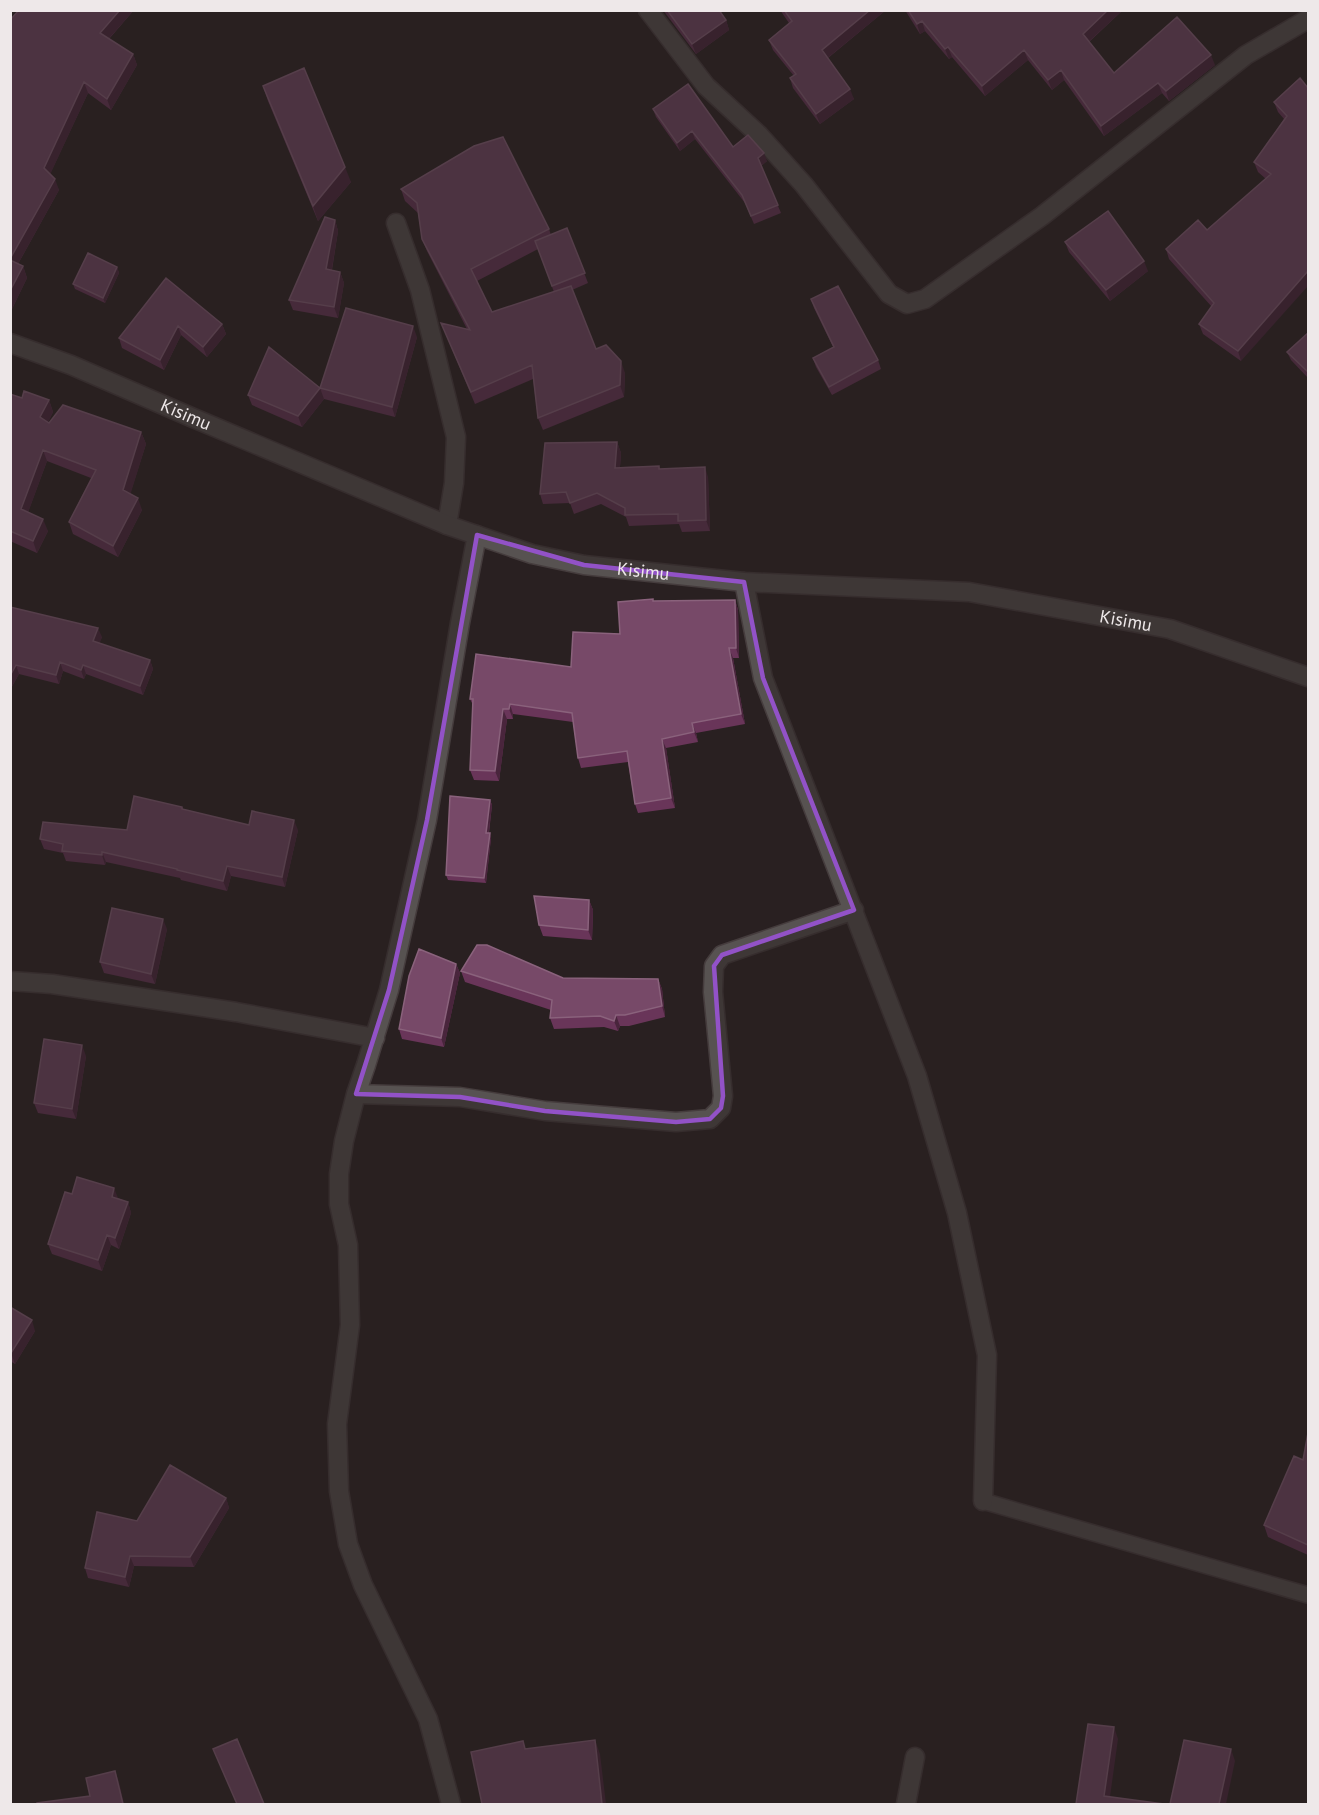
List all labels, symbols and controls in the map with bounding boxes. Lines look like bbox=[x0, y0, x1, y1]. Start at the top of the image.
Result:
street label: Kisimu bbox=[157, 393, 215, 435]
street label: Kisimu bbox=[616, 557, 671, 585]
street label: Kisimu bbox=[1098, 604, 1154, 636]

